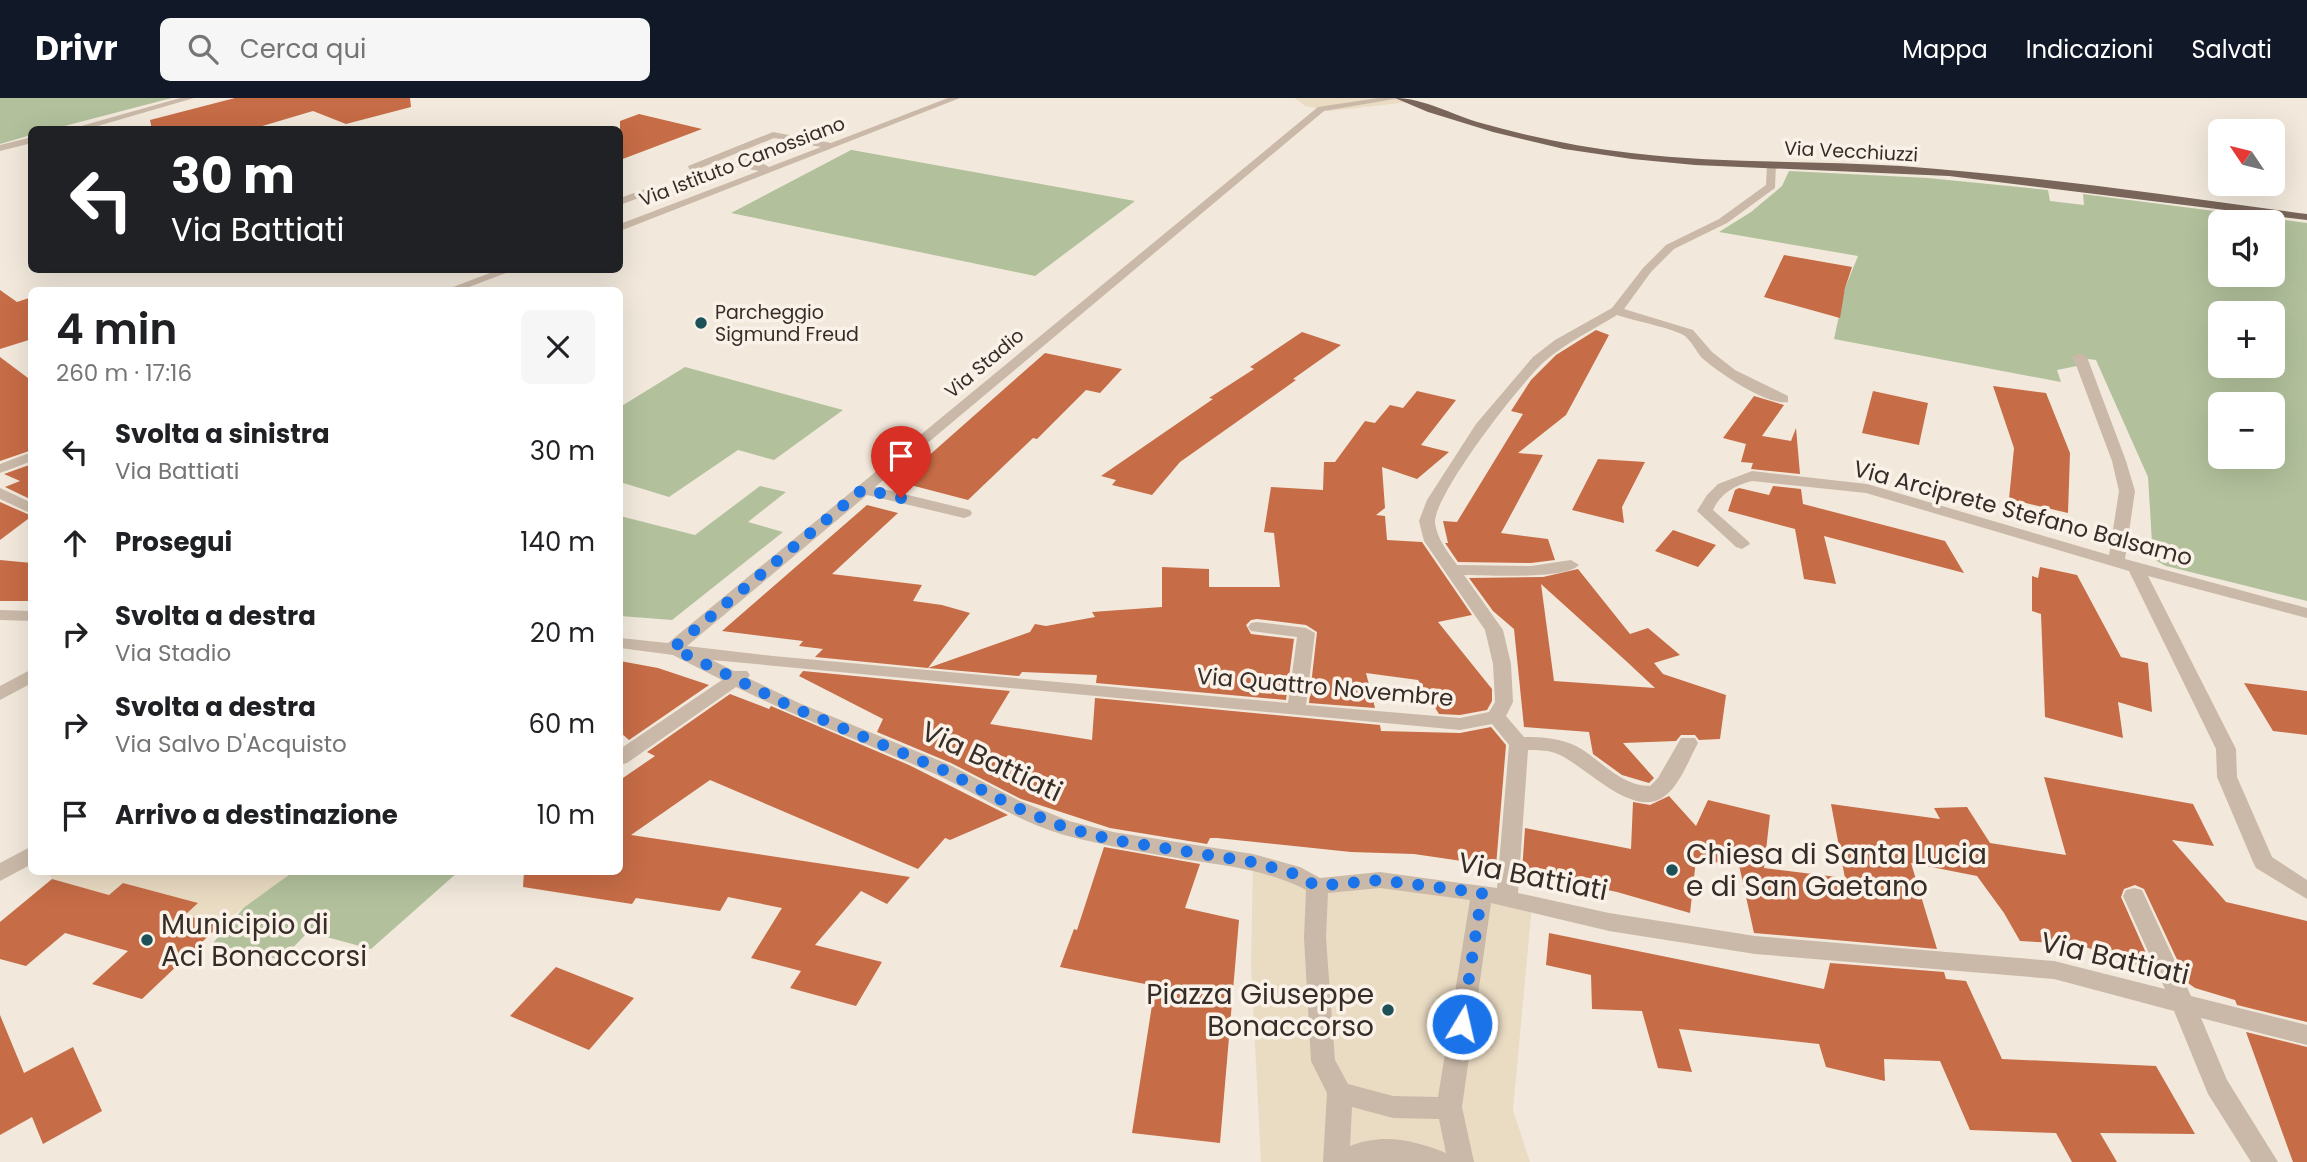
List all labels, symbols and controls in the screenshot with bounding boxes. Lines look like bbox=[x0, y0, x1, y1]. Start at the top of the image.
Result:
search box bbox=[160, 18, 650, 81]
text: Drivr bbox=[35, 25, 118, 72]
icon: search bbox=[184, 30, 222, 68]
text: Cerca qui bbox=[240, 31, 366, 67]
text: Mappa bbox=[1902, 33, 1988, 66]
text: Indicazioni bbox=[2026, 33, 2153, 66]
text: Salvati bbox=[2191, 33, 2272, 66]
street label: Via Istituto Canossiano bbox=[635, 110, 849, 213]
north arrow bbox=[2208, 119, 2286, 196]
map controls bbox=[2208, 119, 2285, 469]
street label: Via Vecchiuzzi bbox=[1783, 135, 1919, 168]
text: 30 m bbox=[171, 142, 295, 210]
icon: left bbox=[56, 154, 147, 245]
text: Via Battiati bbox=[171, 207, 344, 252]
button: sound bbox=[2208, 210, 2285, 287]
place label: Parcheggio Sigmund Freud bbox=[715, 299, 859, 348]
text: 4 min bbox=[56, 300, 177, 359]
button: + bbox=[2208, 301, 2285, 378]
button: close bbox=[521, 310, 595, 384]
marker: Parcheggio Sigmund Freud bbox=[693, 315, 709, 331]
street label: Via Stadio bbox=[939, 322, 1030, 405]
text: 260 m · 17:16 bbox=[56, 357, 192, 389]
button: − bbox=[2208, 392, 2285, 469]
text: Svolta a sinistra bbox=[115, 416, 330, 452]
pin bbox=[871, 426, 931, 498]
icon: left bbox=[56, 433, 94, 471]
text: 30 m bbox=[530, 433, 595, 469]
icon: arrive bbox=[882, 437, 920, 475]
street label: Via Arciprete Stefano Balsamo bbox=[1850, 452, 2196, 574]
text: Via Battiati bbox=[115, 455, 240, 487]
icon: ahead bbox=[56, 524, 94, 562]
text: Prosegui bbox=[115, 524, 232, 560]
text: 140 m bbox=[520, 524, 595, 560]
text: Svolta a destra bbox=[115, 598, 316, 634]
icon: right bbox=[56, 615, 94, 653]
text: 20 m bbox=[530, 615, 595, 651]
text: Via Stadio bbox=[115, 637, 231, 669]
street label: Via Quattro Novembre bbox=[1195, 660, 1455, 714]
text: Svolta a destra bbox=[115, 689, 316, 725]
icon: right bbox=[56, 706, 94, 744]
text: 60 m bbox=[528, 706, 595, 742]
street label: Via Battiati bbox=[915, 712, 1069, 811]
text: Via Salvo D'Acquisto bbox=[115, 728, 347, 760]
icon: arrive bbox=[56, 797, 94, 835]
text: Arrivo a destinazione bbox=[115, 797, 398, 833]
text: 10 m bbox=[537, 797, 595, 833]
place label: Chiesa di Santa Lucia e di San Gaetano bbox=[1686, 835, 1987, 906]
street label: Via Battiati bbox=[1455, 843, 1611, 910]
marker: Chiesa di Santa Lucia e di San Gaetano bbox=[1664, 862, 1680, 878]
place label: Municipio di Aci Bonaccorsi bbox=[161, 905, 367, 976]
street label: Via Battiati bbox=[2037, 922, 2193, 995]
marker: Municipio di Aci Bonaccorsi bbox=[139, 932, 155, 948]
place label: Piazza Giuseppe Bonaccorso bbox=[1146, 975, 1374, 1046]
position arrow bbox=[1425, 987, 1499, 1061]
marker: Piazza Giuseppe Bonaccorso bbox=[1380, 1002, 1396, 1018]

